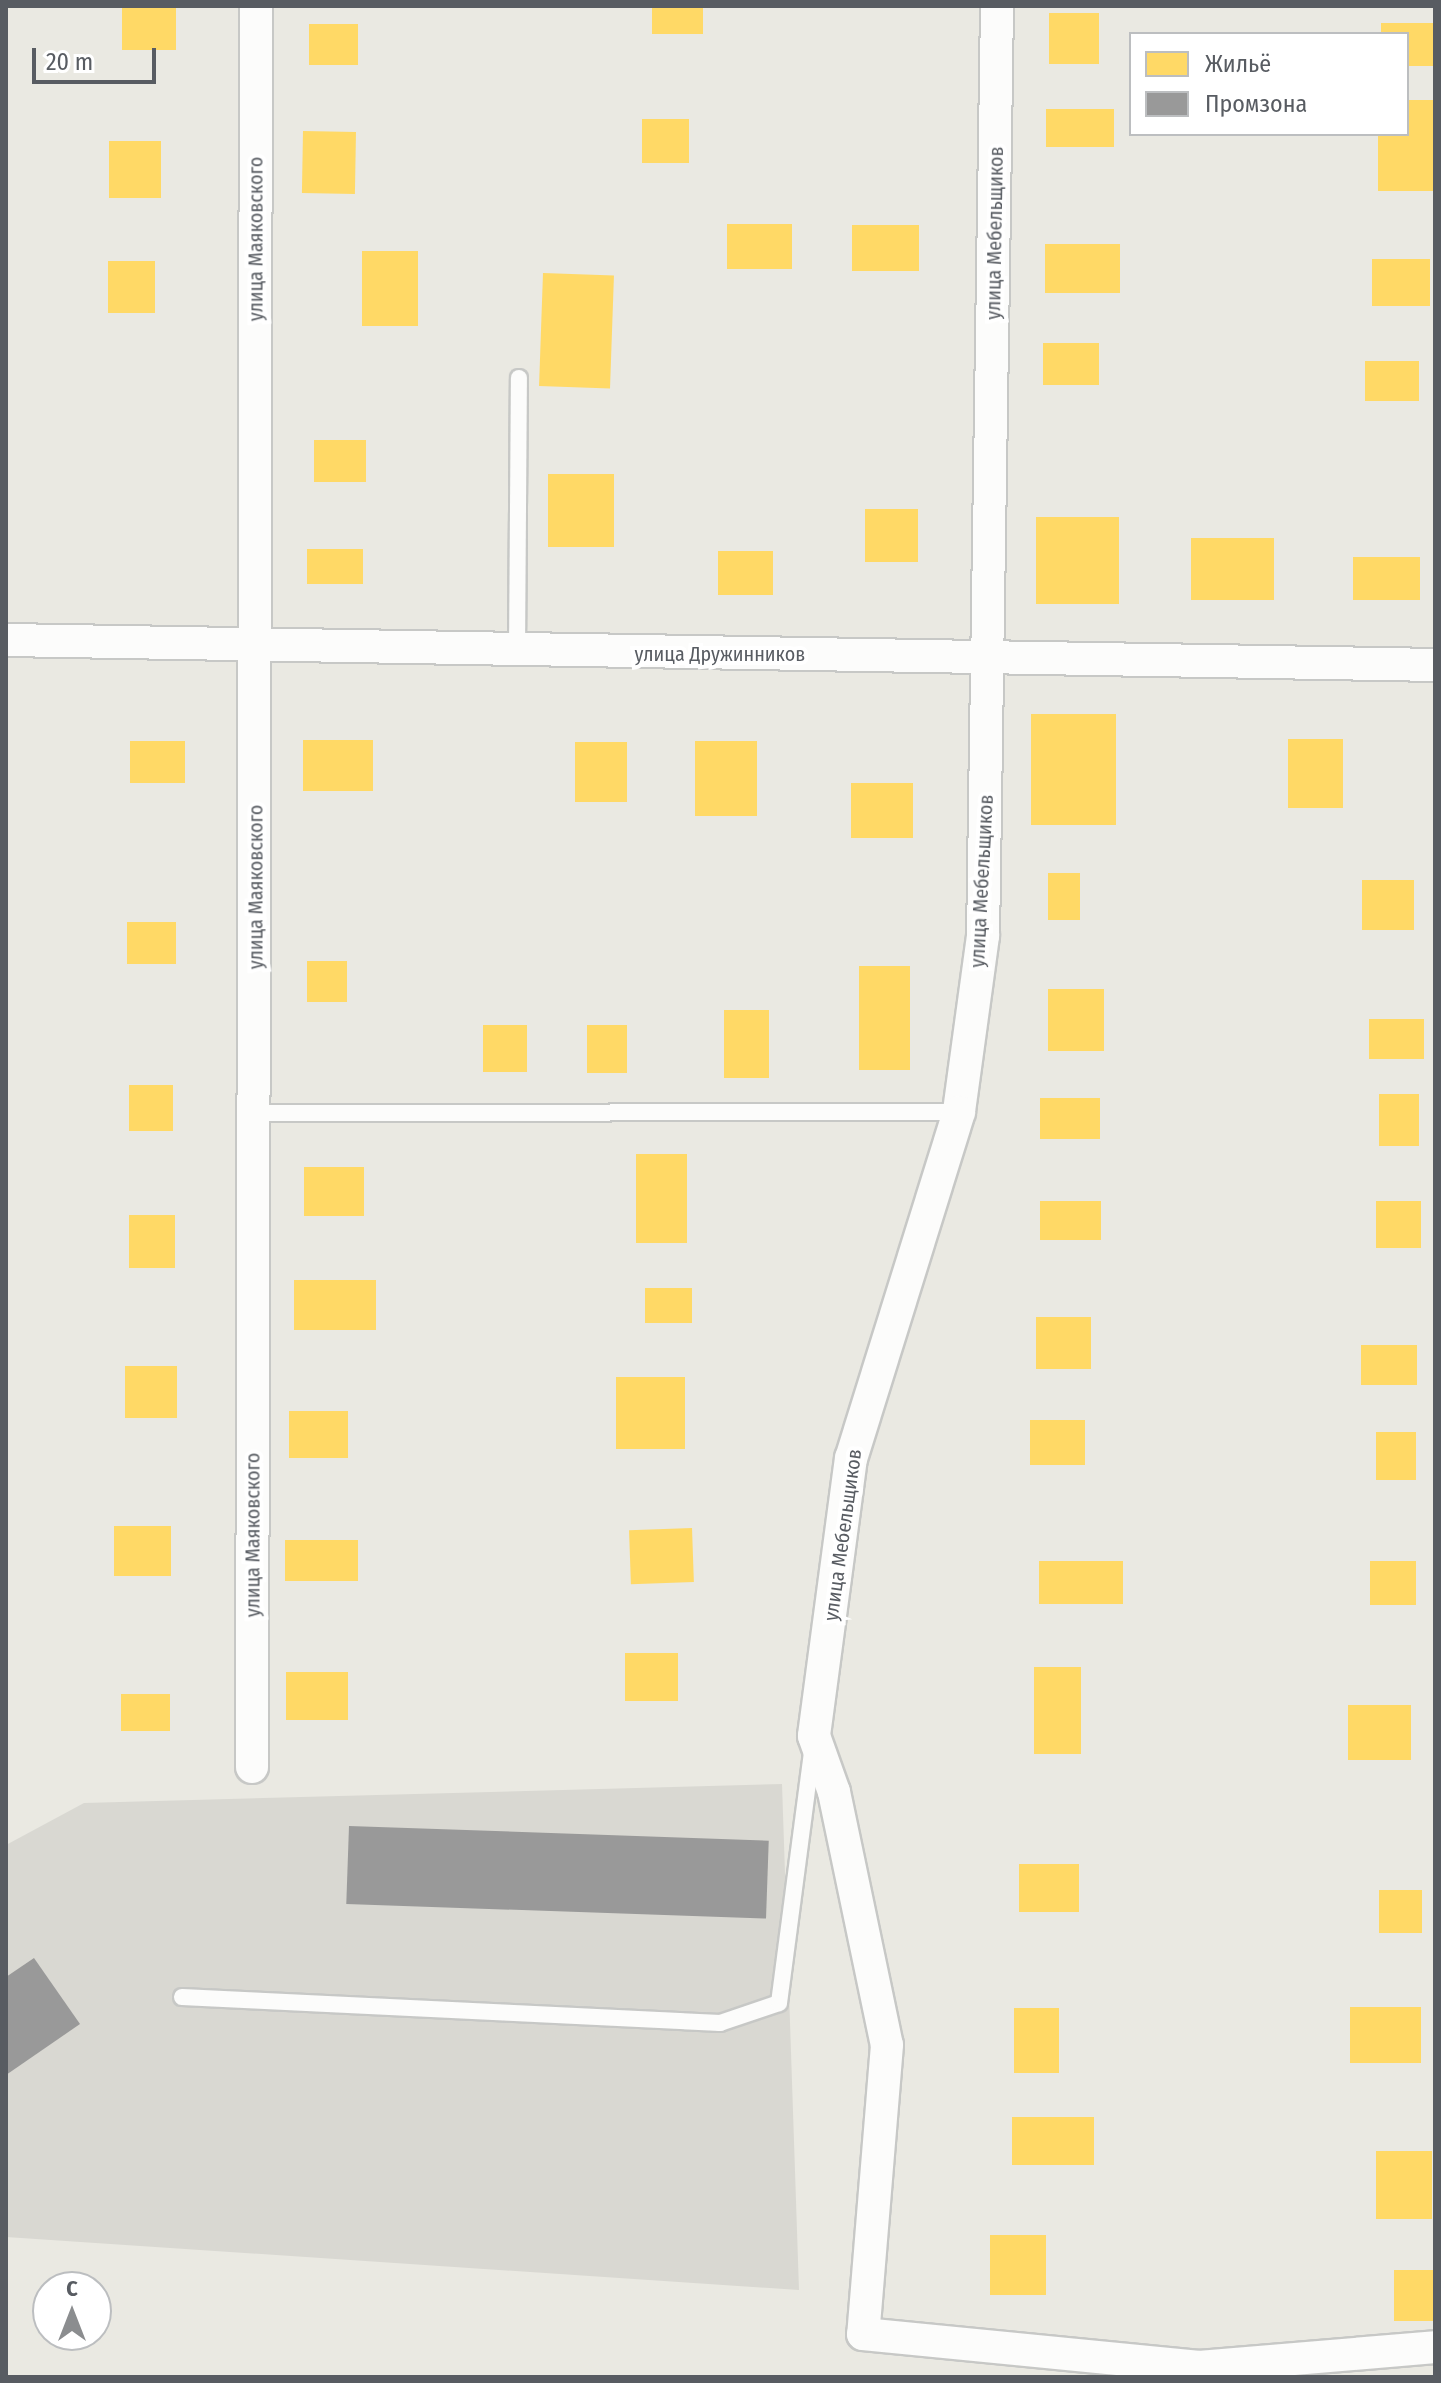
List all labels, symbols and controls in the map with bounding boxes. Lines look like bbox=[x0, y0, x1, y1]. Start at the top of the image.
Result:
scale bar bbox=[36, 32, 160, 82]
legend bbox=[1129, 32, 1409, 136]
text: 20 m bbox=[46, 48, 93, 76]
text: Жильё bbox=[1205, 50, 1271, 78]
text: Промзона bbox=[1205, 90, 1307, 118]
street label: улица Мебельщиков bbox=[981, 146, 1009, 320]
street label: улица Маяковского bbox=[244, 157, 268, 321]
street label: улица Дружинников bbox=[635, 642, 805, 666]
street label: улица Мебельщиков bbox=[965, 794, 999, 968]
street label: улица Маяковского bbox=[244, 805, 268, 969]
street label: улица Мебельщиков bbox=[819, 1447, 867, 1623]
street label: улица Маяковского bbox=[241, 1453, 265, 1617]
north arrow bbox=[32, 2271, 112, 2351]
text: С bbox=[66, 2275, 78, 2302]

